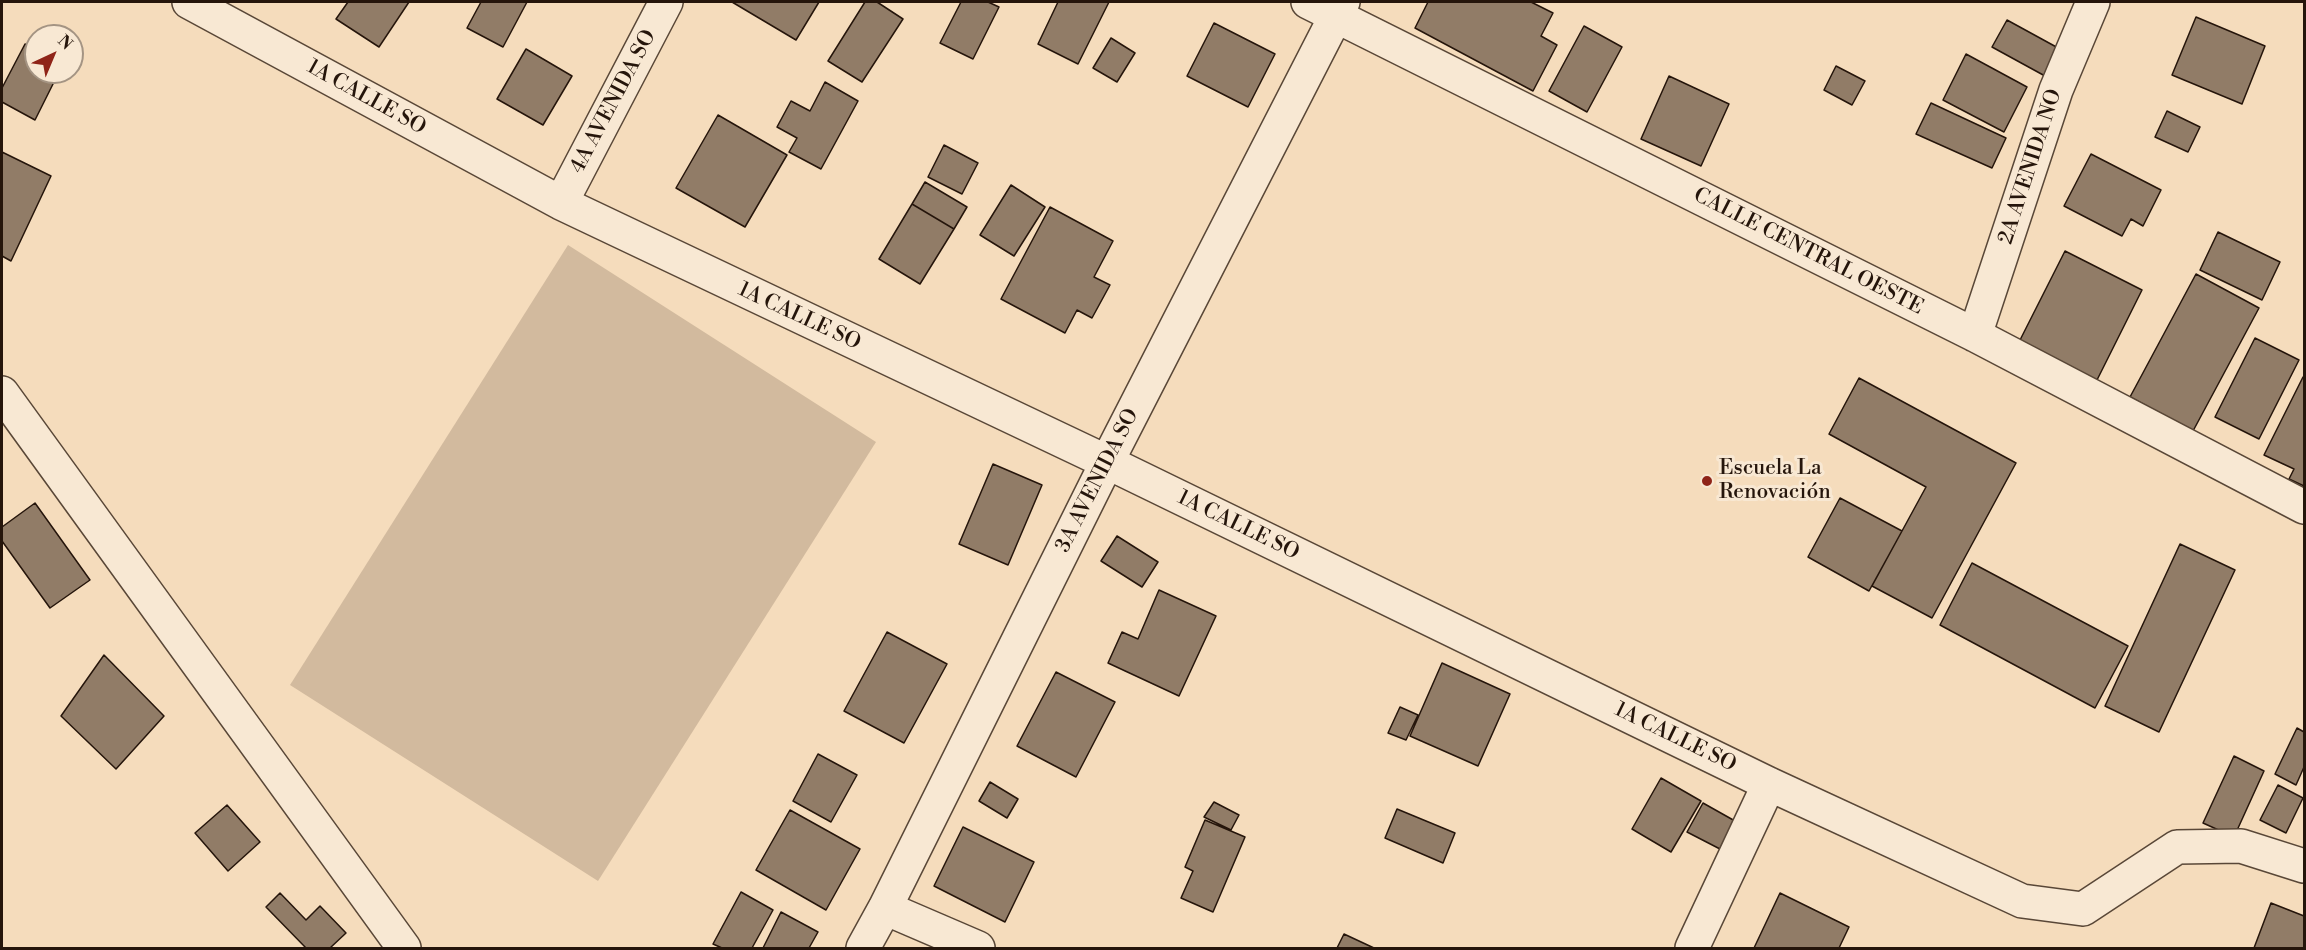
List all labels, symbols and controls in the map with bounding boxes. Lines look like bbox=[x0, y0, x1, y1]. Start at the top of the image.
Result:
north arrow bbox=[24, 24, 84, 84]
street label: 4A AVENIDA SO bbox=[566, 26, 662, 178]
text: N bbox=[54, 31, 77, 54]
street label: 1A CALLE SO bbox=[302, 55, 430, 141]
street label: 2A AVENIDA NO bbox=[1994, 86, 2068, 248]
street label: CALLE CENTRAL OESTE bbox=[1689, 183, 1927, 321]
street label: 1A CALLE SO bbox=[734, 278, 864, 356]
street label: 3A AVENIDA SO bbox=[1051, 405, 1145, 557]
place label: Escuela La Renovación bbox=[1719, 456, 1831, 506]
marker: Escuela La Renovación bbox=[1700, 474, 1714, 488]
street label: 1A CALLE SO bbox=[1173, 486, 1303, 566]
street label: 1A CALLE SO bbox=[1610, 698, 1740, 778]

